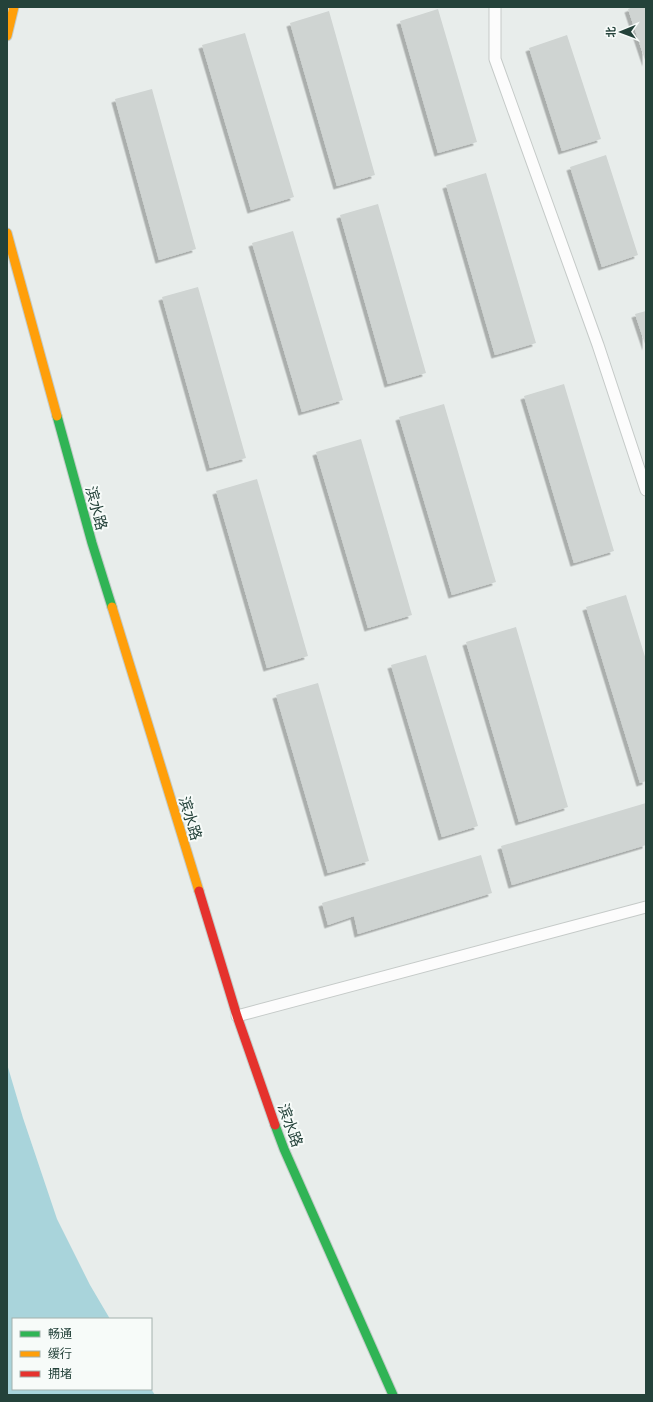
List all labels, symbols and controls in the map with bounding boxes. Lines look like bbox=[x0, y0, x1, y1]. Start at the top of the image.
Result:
north arrow bbox=[601, 12, 641, 52]
text: 北 bbox=[604, 27, 617, 38]
street label: 滨水路 bbox=[82, 484, 112, 532]
street label: 滨水路 bbox=[176, 794, 206, 842]
street label: 滨水路 bbox=[275, 1101, 307, 1149]
legend bbox=[12, 1318, 152, 1390]
text: 畅通 bbox=[48, 1326, 72, 1340]
text: 缓行 bbox=[48, 1346, 72, 1360]
text: 拥堵 bbox=[48, 1366, 72, 1380]

